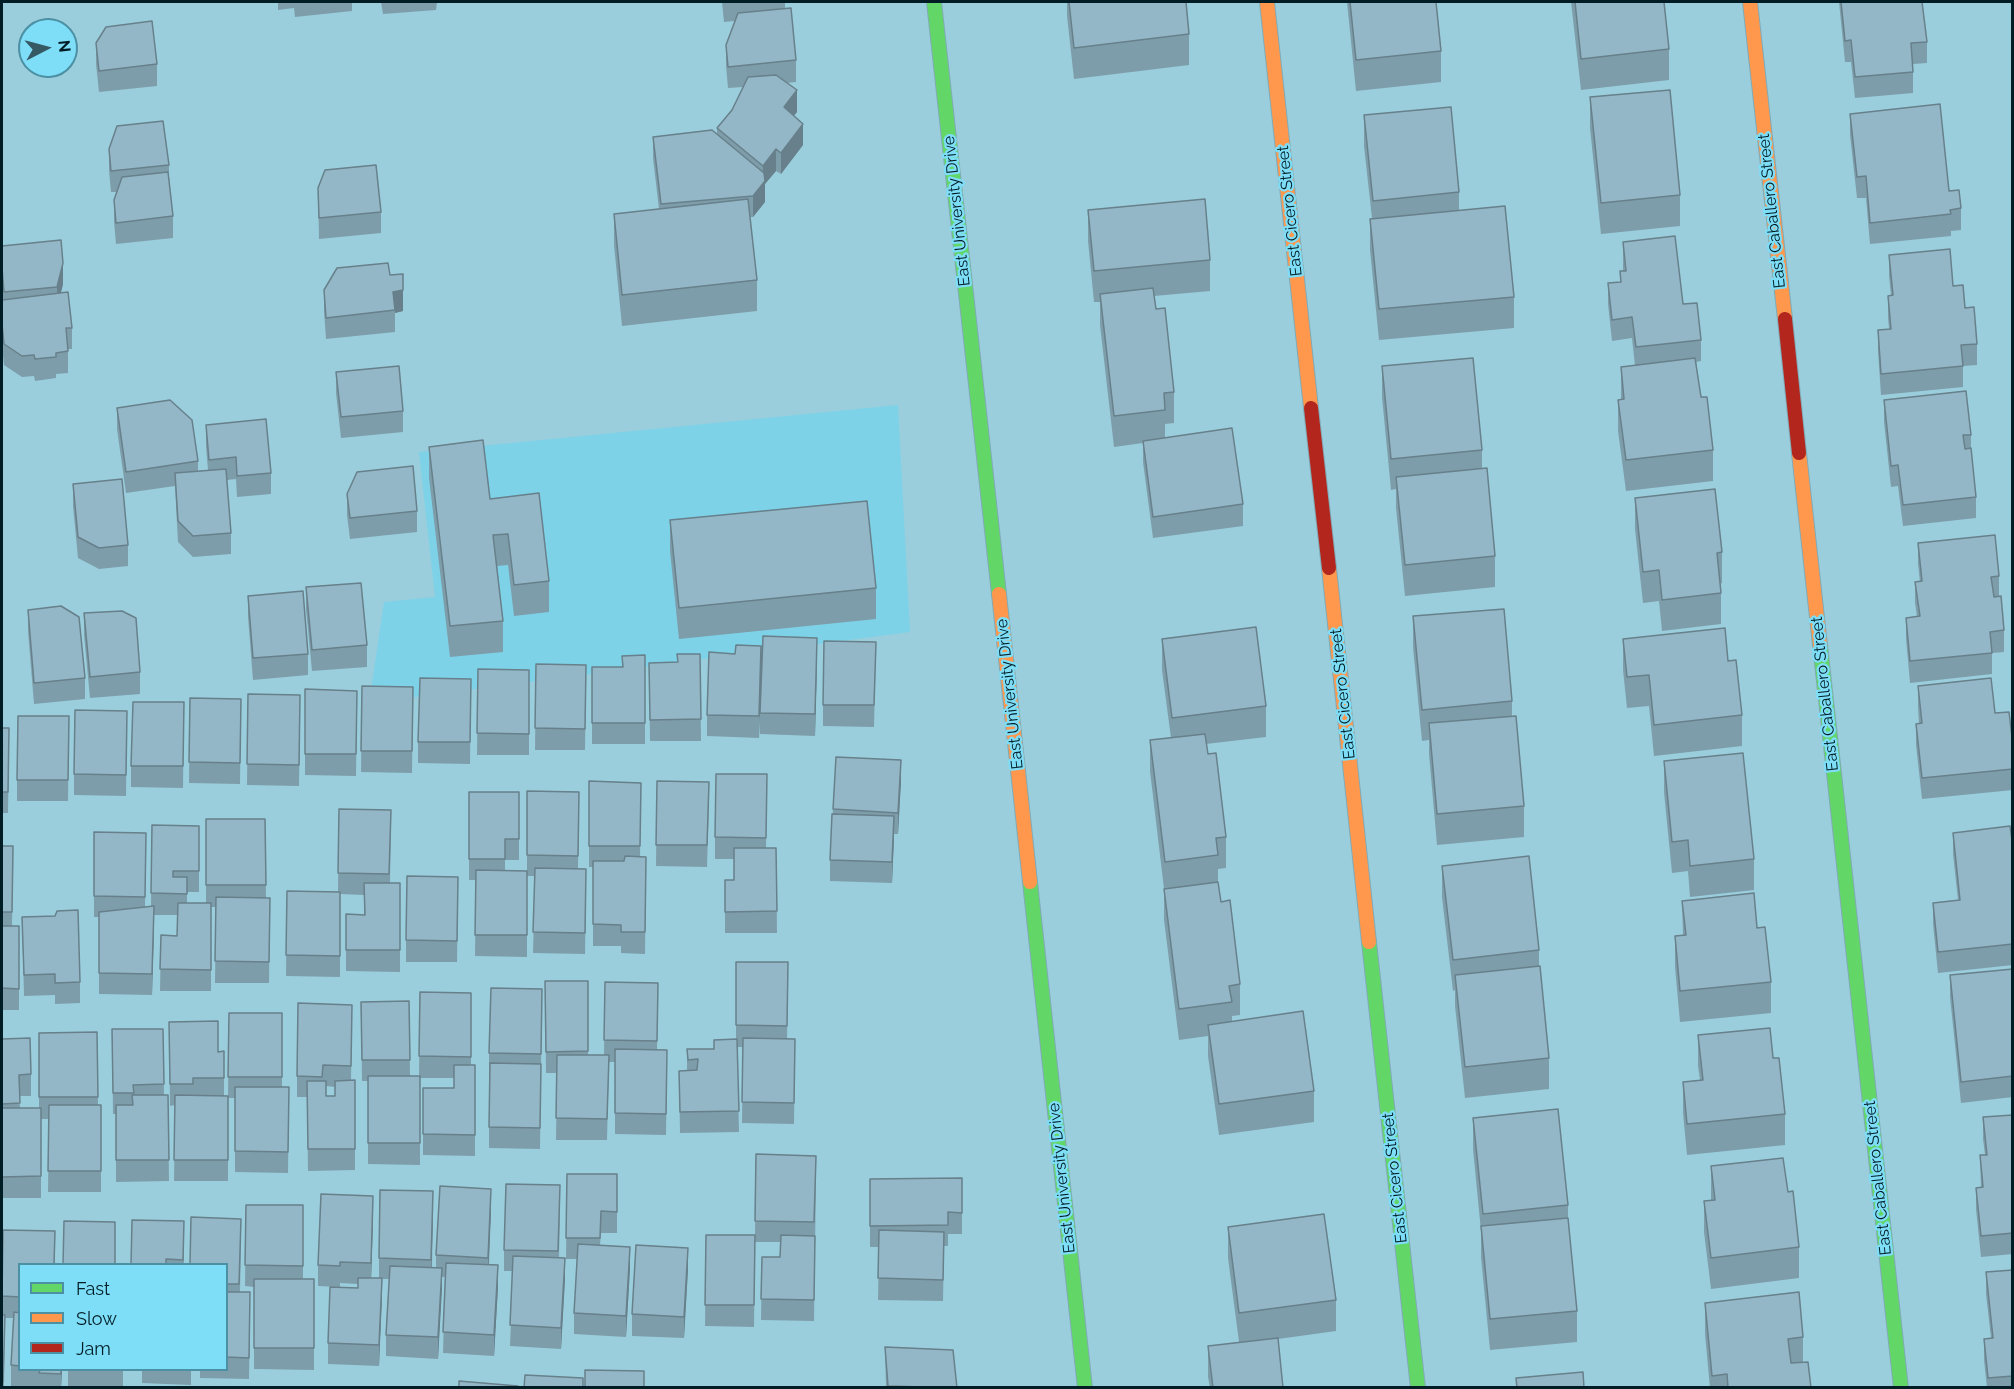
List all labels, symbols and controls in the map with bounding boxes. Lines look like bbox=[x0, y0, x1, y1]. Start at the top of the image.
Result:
north arrow bbox=[18, 18, 78, 78]
text: N bbox=[54, 39, 74, 53]
street label: East Caballero Street bbox=[1754, 133, 1790, 289]
street label: East University Drive bbox=[940, 135, 974, 287]
street label: East Cicero Street bbox=[1274, 145, 1306, 277]
street label: East Caballero Street bbox=[1807, 616, 1843, 772]
street label: East University Drive bbox=[993, 618, 1027, 770]
street label: East Cicero Street bbox=[1327, 628, 1359, 760]
street label: East Caballero Street bbox=[1860, 1100, 1896, 1256]
street label: East University Drive bbox=[1045, 1102, 1079, 1254]
street label: East Cicero Street bbox=[1379, 1112, 1411, 1244]
legend bbox=[18, 1263, 228, 1371]
text: Fast bbox=[76, 1278, 110, 1299]
text: Slow bbox=[76, 1308, 117, 1329]
text: Jam bbox=[76, 1338, 111, 1359]

